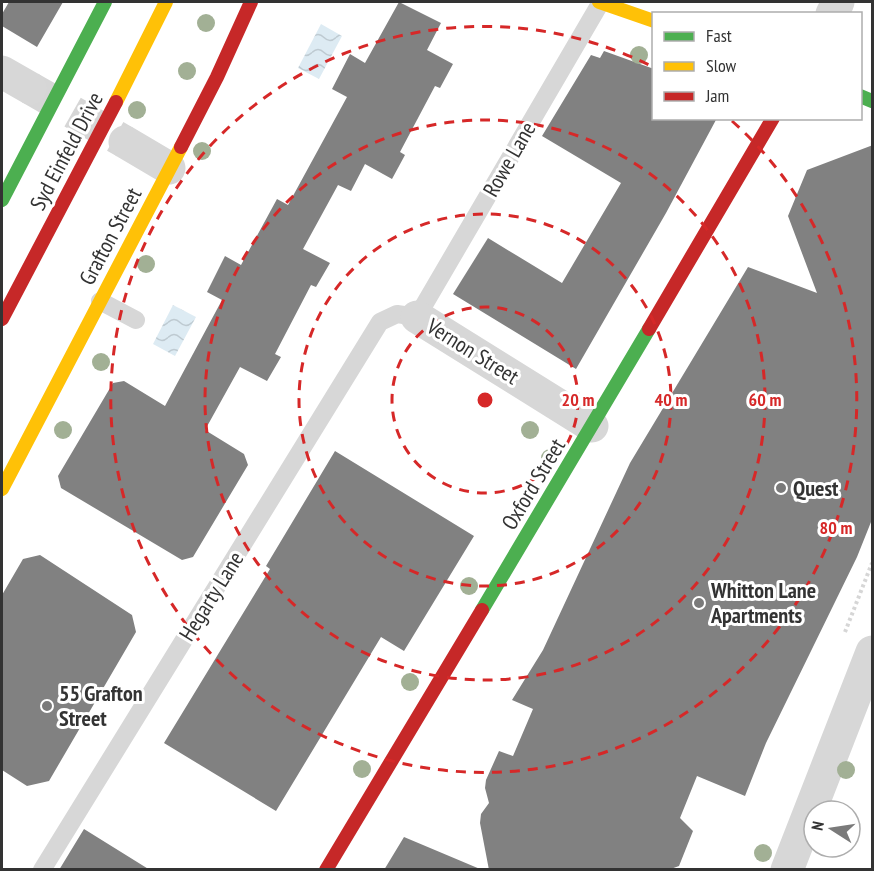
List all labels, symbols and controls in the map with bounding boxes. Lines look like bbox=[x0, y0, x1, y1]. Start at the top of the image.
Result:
legend bbox=[652, 12, 862, 120]
text: Fast bbox=[706, 24, 732, 47]
text: Slow bbox=[706, 54, 737, 77]
text: Jam bbox=[705, 84, 729, 107]
street label: Syd Einfeld Drive bbox=[23, 87, 109, 215]
street label: Rowe Lane bbox=[476, 117, 542, 201]
street label: Grafton Street bbox=[73, 183, 147, 289]
street label: Vernon Street bbox=[421, 311, 524, 390]
text: 20 m bbox=[562, 388, 594, 411]
text: 40 m bbox=[655, 388, 687, 411]
text: 60 m bbox=[749, 388, 781, 411]
centre of rings bbox=[475, 390, 495, 410]
street label: Oxford Street bbox=[495, 433, 571, 535]
place label: Quest bbox=[793, 474, 839, 502]
marker: Quest bbox=[774, 481, 788, 495]
text: 80 m bbox=[820, 516, 852, 539]
street label: Hegarty Lane bbox=[173, 546, 249, 646]
place label: Whitton Lane Apartments bbox=[710, 576, 816, 629]
marker: Whitton Lane Apartments bbox=[692, 596, 706, 610]
place label: 55 Grafton Street bbox=[59, 679, 143, 732]
marker: 55 Grafton Street bbox=[40, 699, 54, 713]
north arrow bbox=[802, 799, 862, 859]
text: N bbox=[807, 820, 828, 832]

